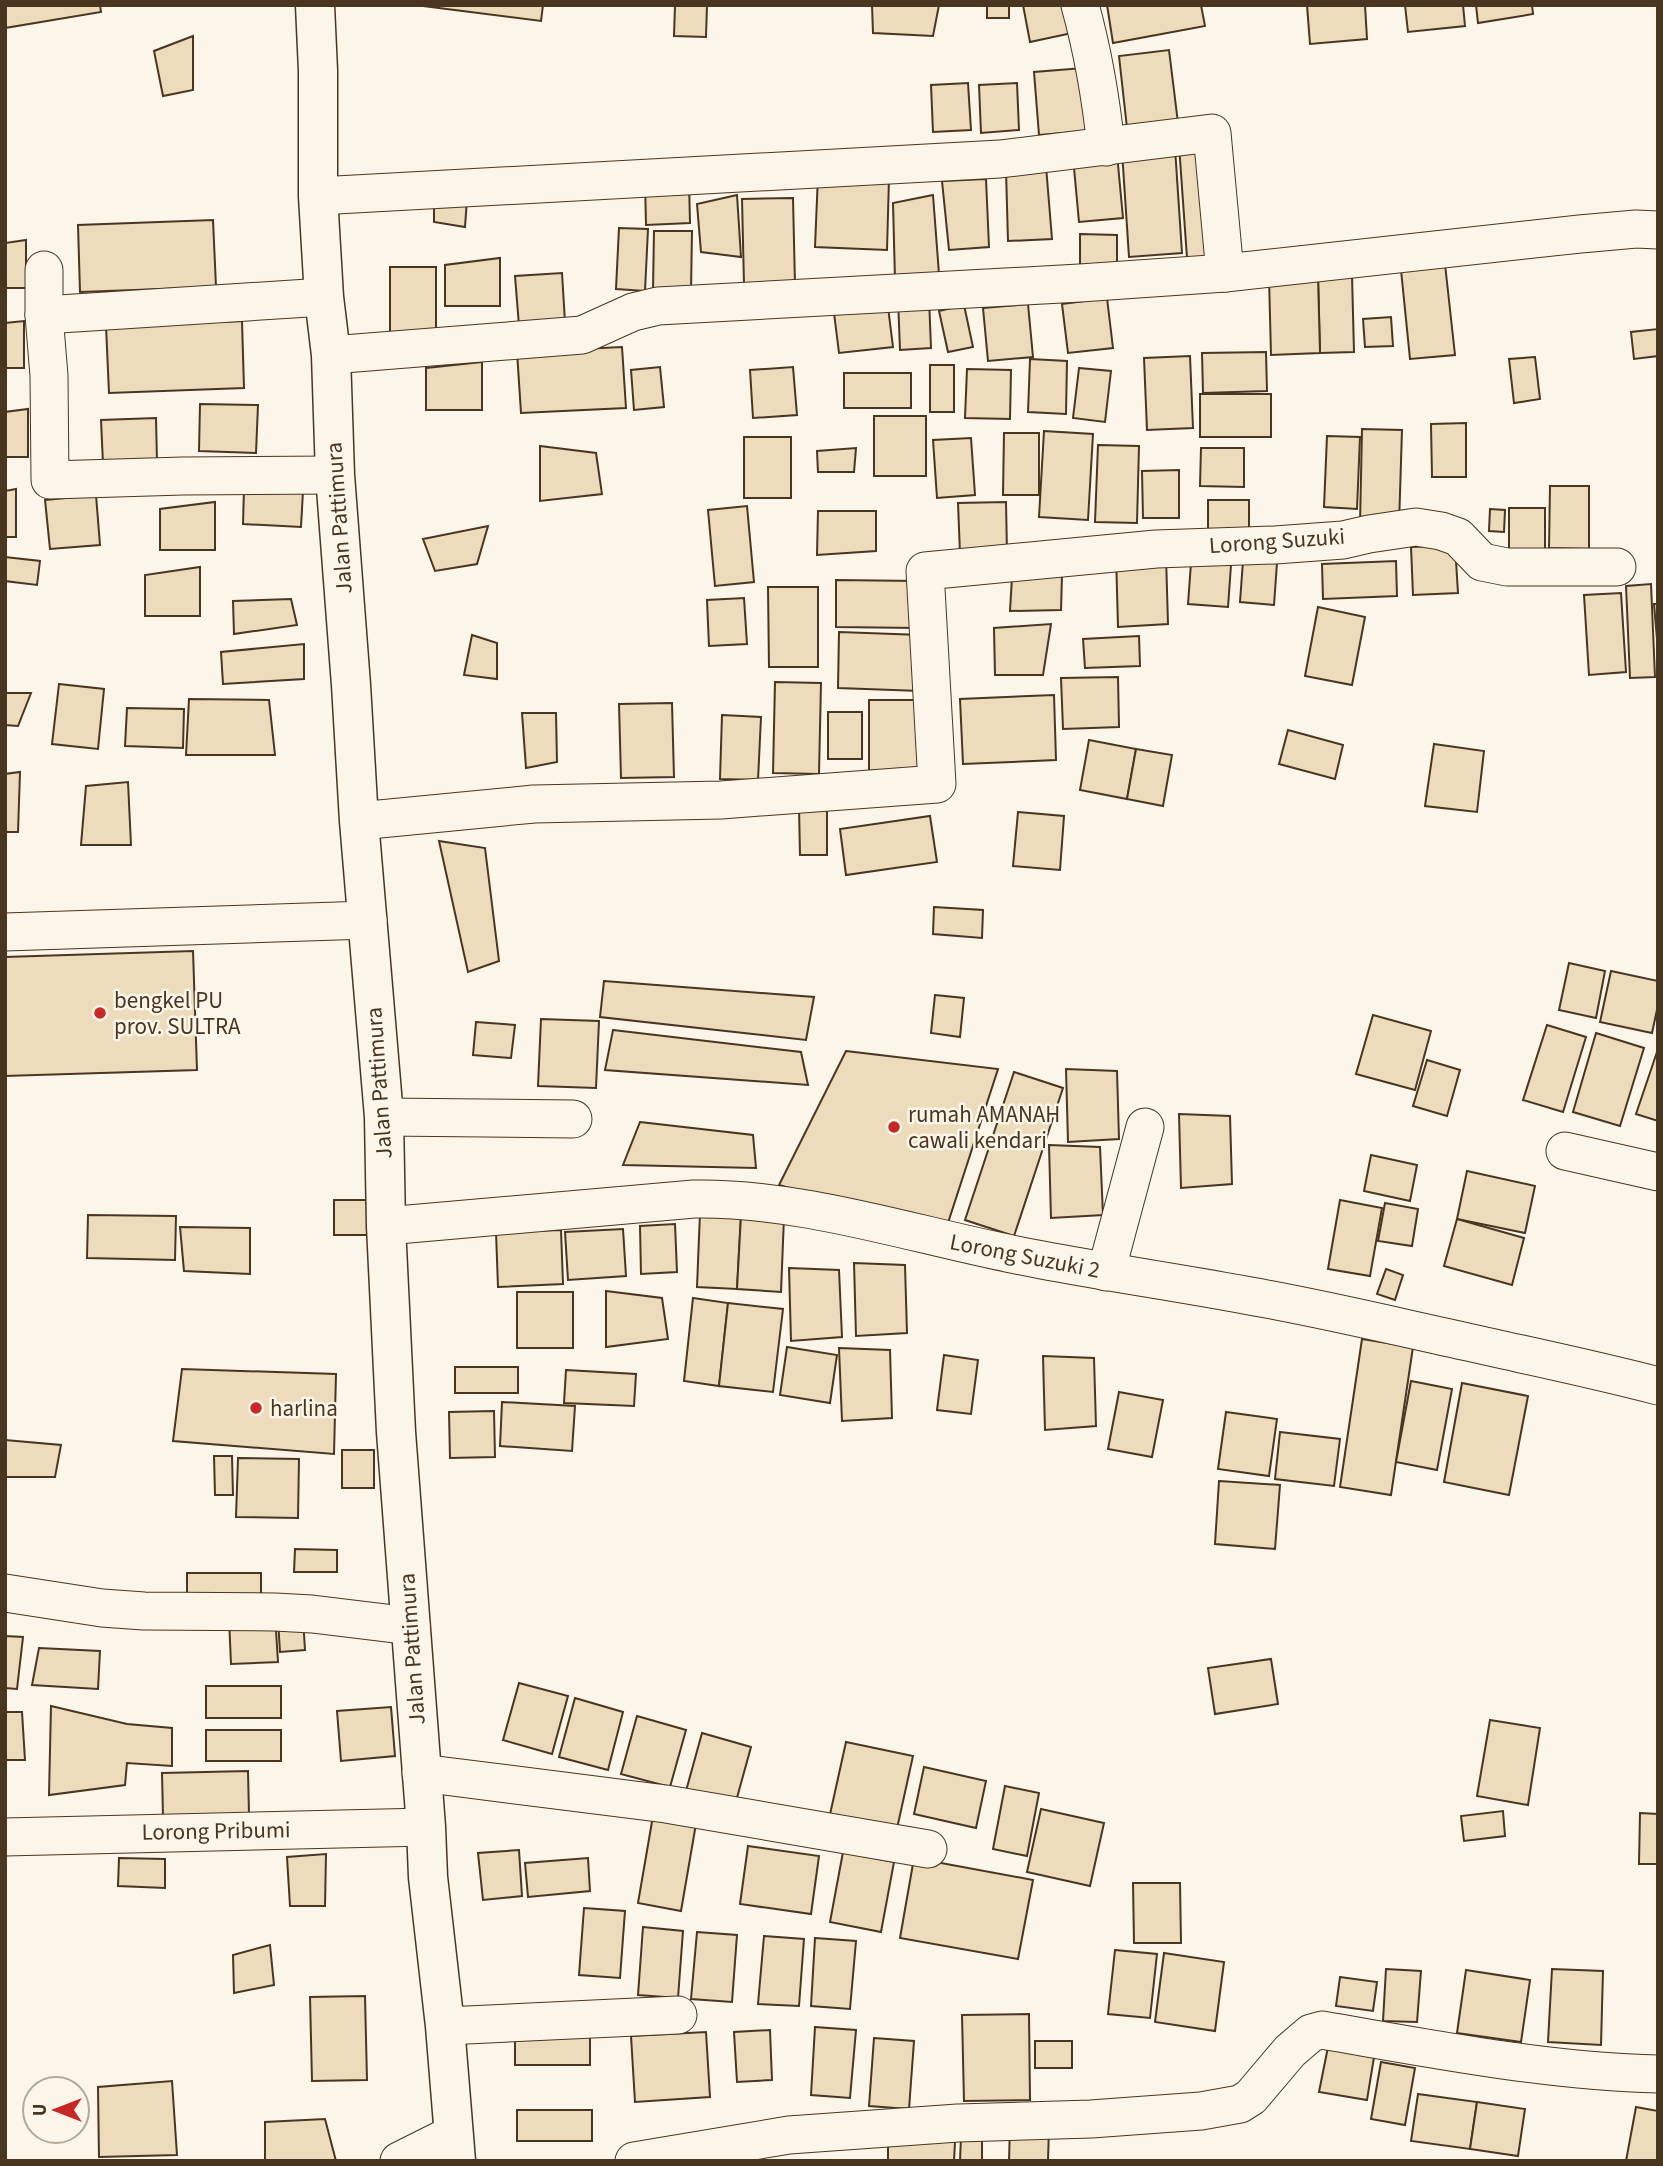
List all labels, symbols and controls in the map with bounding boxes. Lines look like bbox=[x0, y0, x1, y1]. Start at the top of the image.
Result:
street label: Jalan Pattimura bbox=[317, 441, 361, 595]
street label: Lorong Suzuki bbox=[1208, 520, 1346, 562]
place label: bengkel PU prov. SULTRA bbox=[114, 984, 241, 1043]
marker: bengkel PU prov. SULTRA bbox=[92, 1005, 108, 1021]
street label: Jalan Pattimura bbox=[357, 1006, 401, 1160]
place label: rumah AMANAH cawali kendari bbox=[908, 1098, 1060, 1157]
marker: rumah AMANAH cawali kendari bbox=[886, 1119, 902, 1135]
street label: Lorong Suzuki 2 bbox=[947, 1225, 1103, 1287]
place label: harlina bbox=[270, 1392, 338, 1425]
marker: harlina bbox=[248, 1400, 264, 1416]
street label: Jalan Pattimura bbox=[390, 1572, 434, 1726]
street label: Lorong Pribumi bbox=[141, 1813, 291, 1849]
north arrow bbox=[21, 2075, 91, 2145]
text: U bbox=[27, 2104, 54, 2116]

